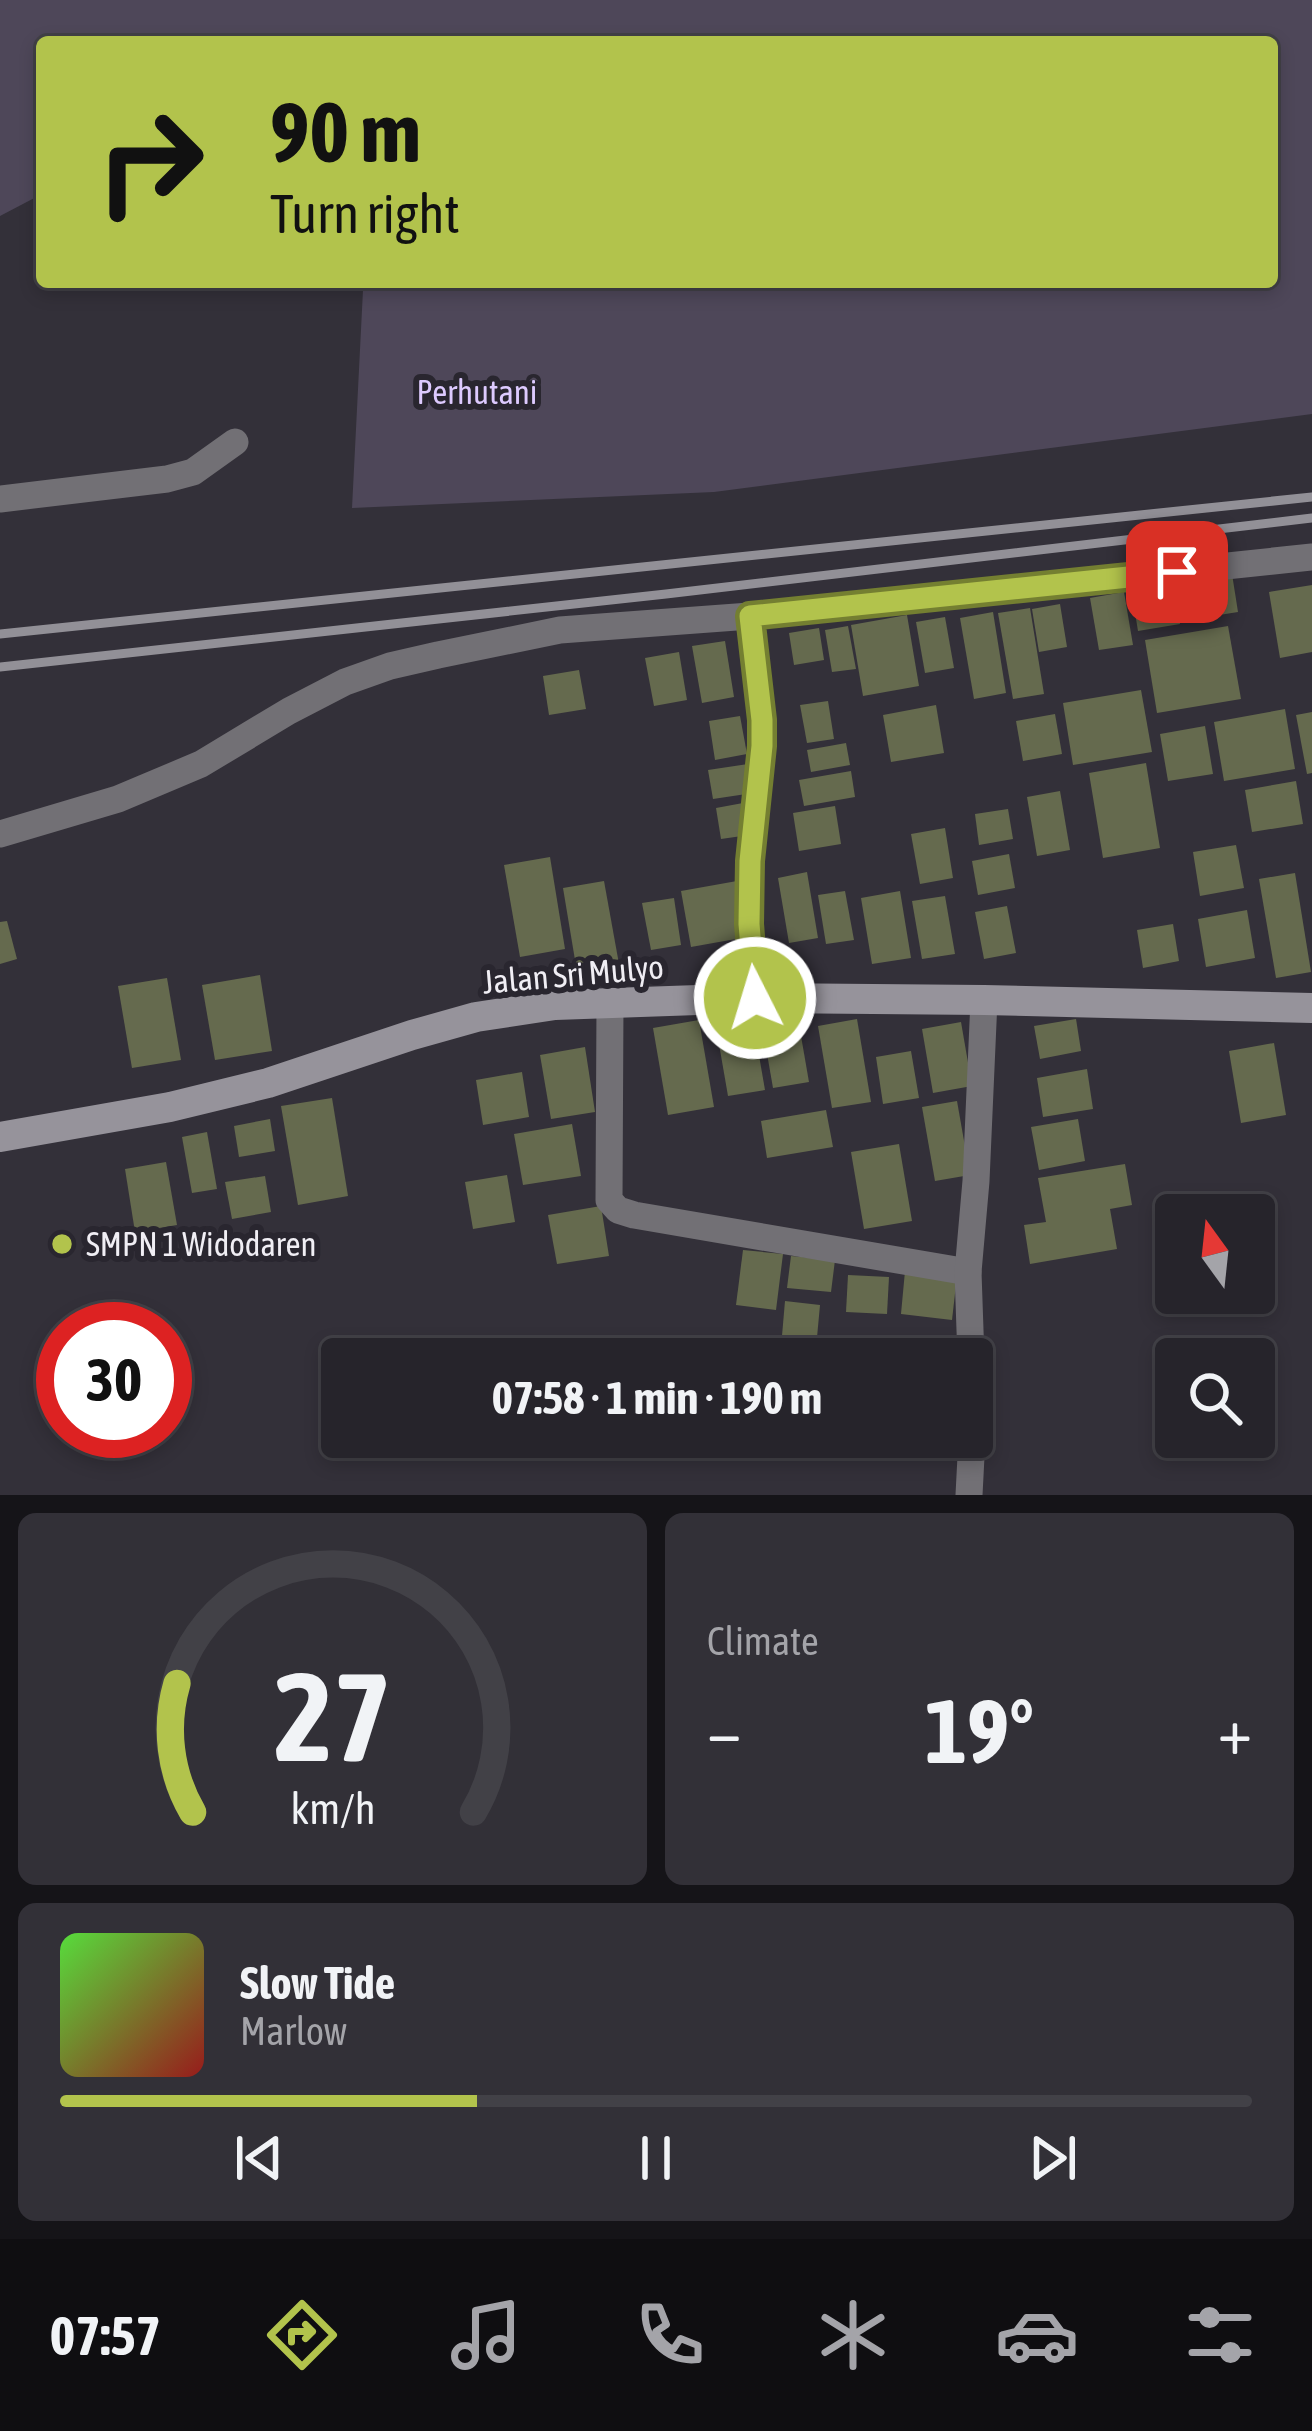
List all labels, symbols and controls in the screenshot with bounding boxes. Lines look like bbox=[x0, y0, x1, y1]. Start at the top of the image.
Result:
icon: right bbox=[72, 84, 228, 240]
text: 90 m bbox=[270, 84, 421, 180]
text: Turn right bbox=[270, 183, 460, 244]
park label: Perhutani bbox=[417, 373, 537, 411]
pin bbox=[1126, 521, 1228, 623]
icon: arrive bbox=[1144, 539, 1210, 605]
position arrow bbox=[692, 935, 818, 1061]
street label: Jalan Sri Mulyo bbox=[481, 947, 665, 1001]
north arrow bbox=[1155, 1194, 1275, 1314]
map controls bbox=[1155, 1194, 1275, 1458]
place label: SMPN 1 Widodaren bbox=[86, 1225, 317, 1263]
marker: SMPN 1 Widodaren bbox=[49, 1231, 75, 1257]
speed limit sign: 30 bbox=[36, 1302, 192, 1458]
button: search bbox=[1155, 1338, 1275, 1458]
text: 07:58 · 1 min · 190 m bbox=[492, 1372, 822, 1424]
text: Climate bbox=[707, 1619, 819, 1663]
text: 27 bbox=[274, 1644, 391, 1787]
text: 19° bbox=[925, 1679, 1034, 1782]
text: − bbox=[707, 1692, 741, 1768]
text: + bbox=[1218, 1692, 1252, 1768]
text: km/h bbox=[290, 1784, 375, 1833]
text: Slow Tide bbox=[240, 1957, 395, 2009]
text: Marlow bbox=[240, 2009, 347, 2053]
icon: previous bbox=[226, 2125, 292, 2191]
icon: pause bbox=[623, 2125, 689, 2191]
icon: next bbox=[1020, 2125, 1086, 2191]
icon: directions bbox=[260, 2293, 344, 2377]
icon: music bbox=[444, 2293, 528, 2377]
icon: phone bbox=[628, 2293, 712, 2377]
icon: climate bbox=[811, 2293, 895, 2377]
icon: car bbox=[995, 2293, 1079, 2377]
icon: filters bbox=[1178, 2293, 1262, 2377]
text: 07:57 bbox=[50, 2305, 161, 2366]

